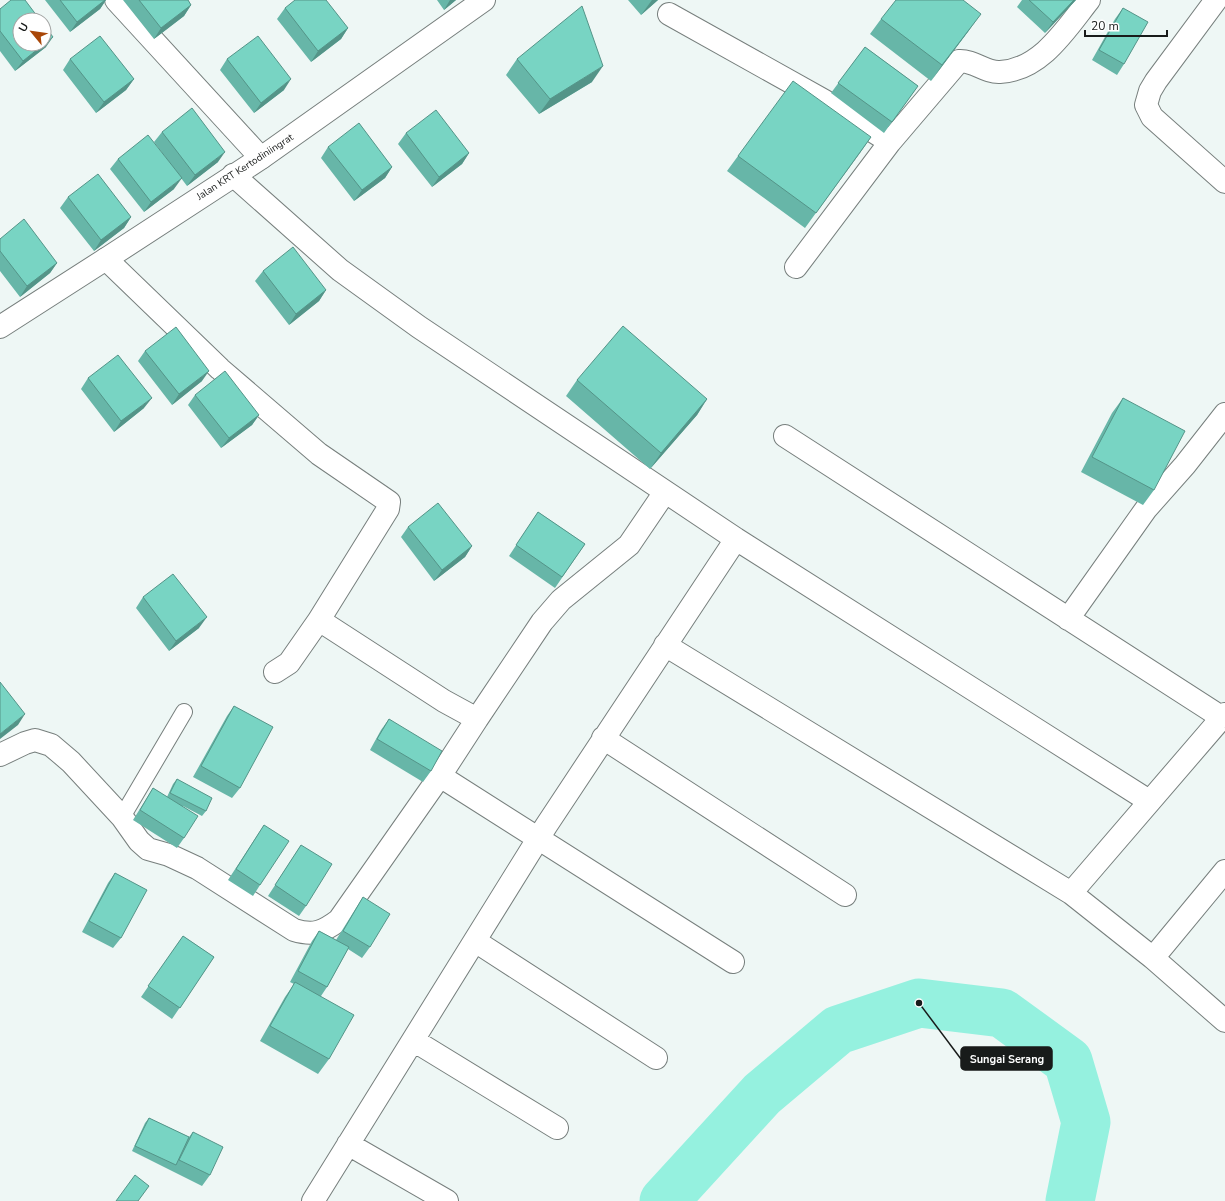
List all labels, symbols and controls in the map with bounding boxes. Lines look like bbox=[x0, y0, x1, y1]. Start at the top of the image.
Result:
north arrow bbox=[12, 12, 52, 52]
scale bar bbox=[1085, 12, 1167, 38]
text: 20 m bbox=[1091, 18, 1119, 34]
text: U bbox=[15, 20, 32, 35]
street label: Jalan KRT Kertodiniingrat bbox=[193, 130, 297, 204]
callout: Sungai Serang bbox=[961, 1047, 1052, 1070]
text: Sungai Serang bbox=[970, 1052, 1044, 1067]

